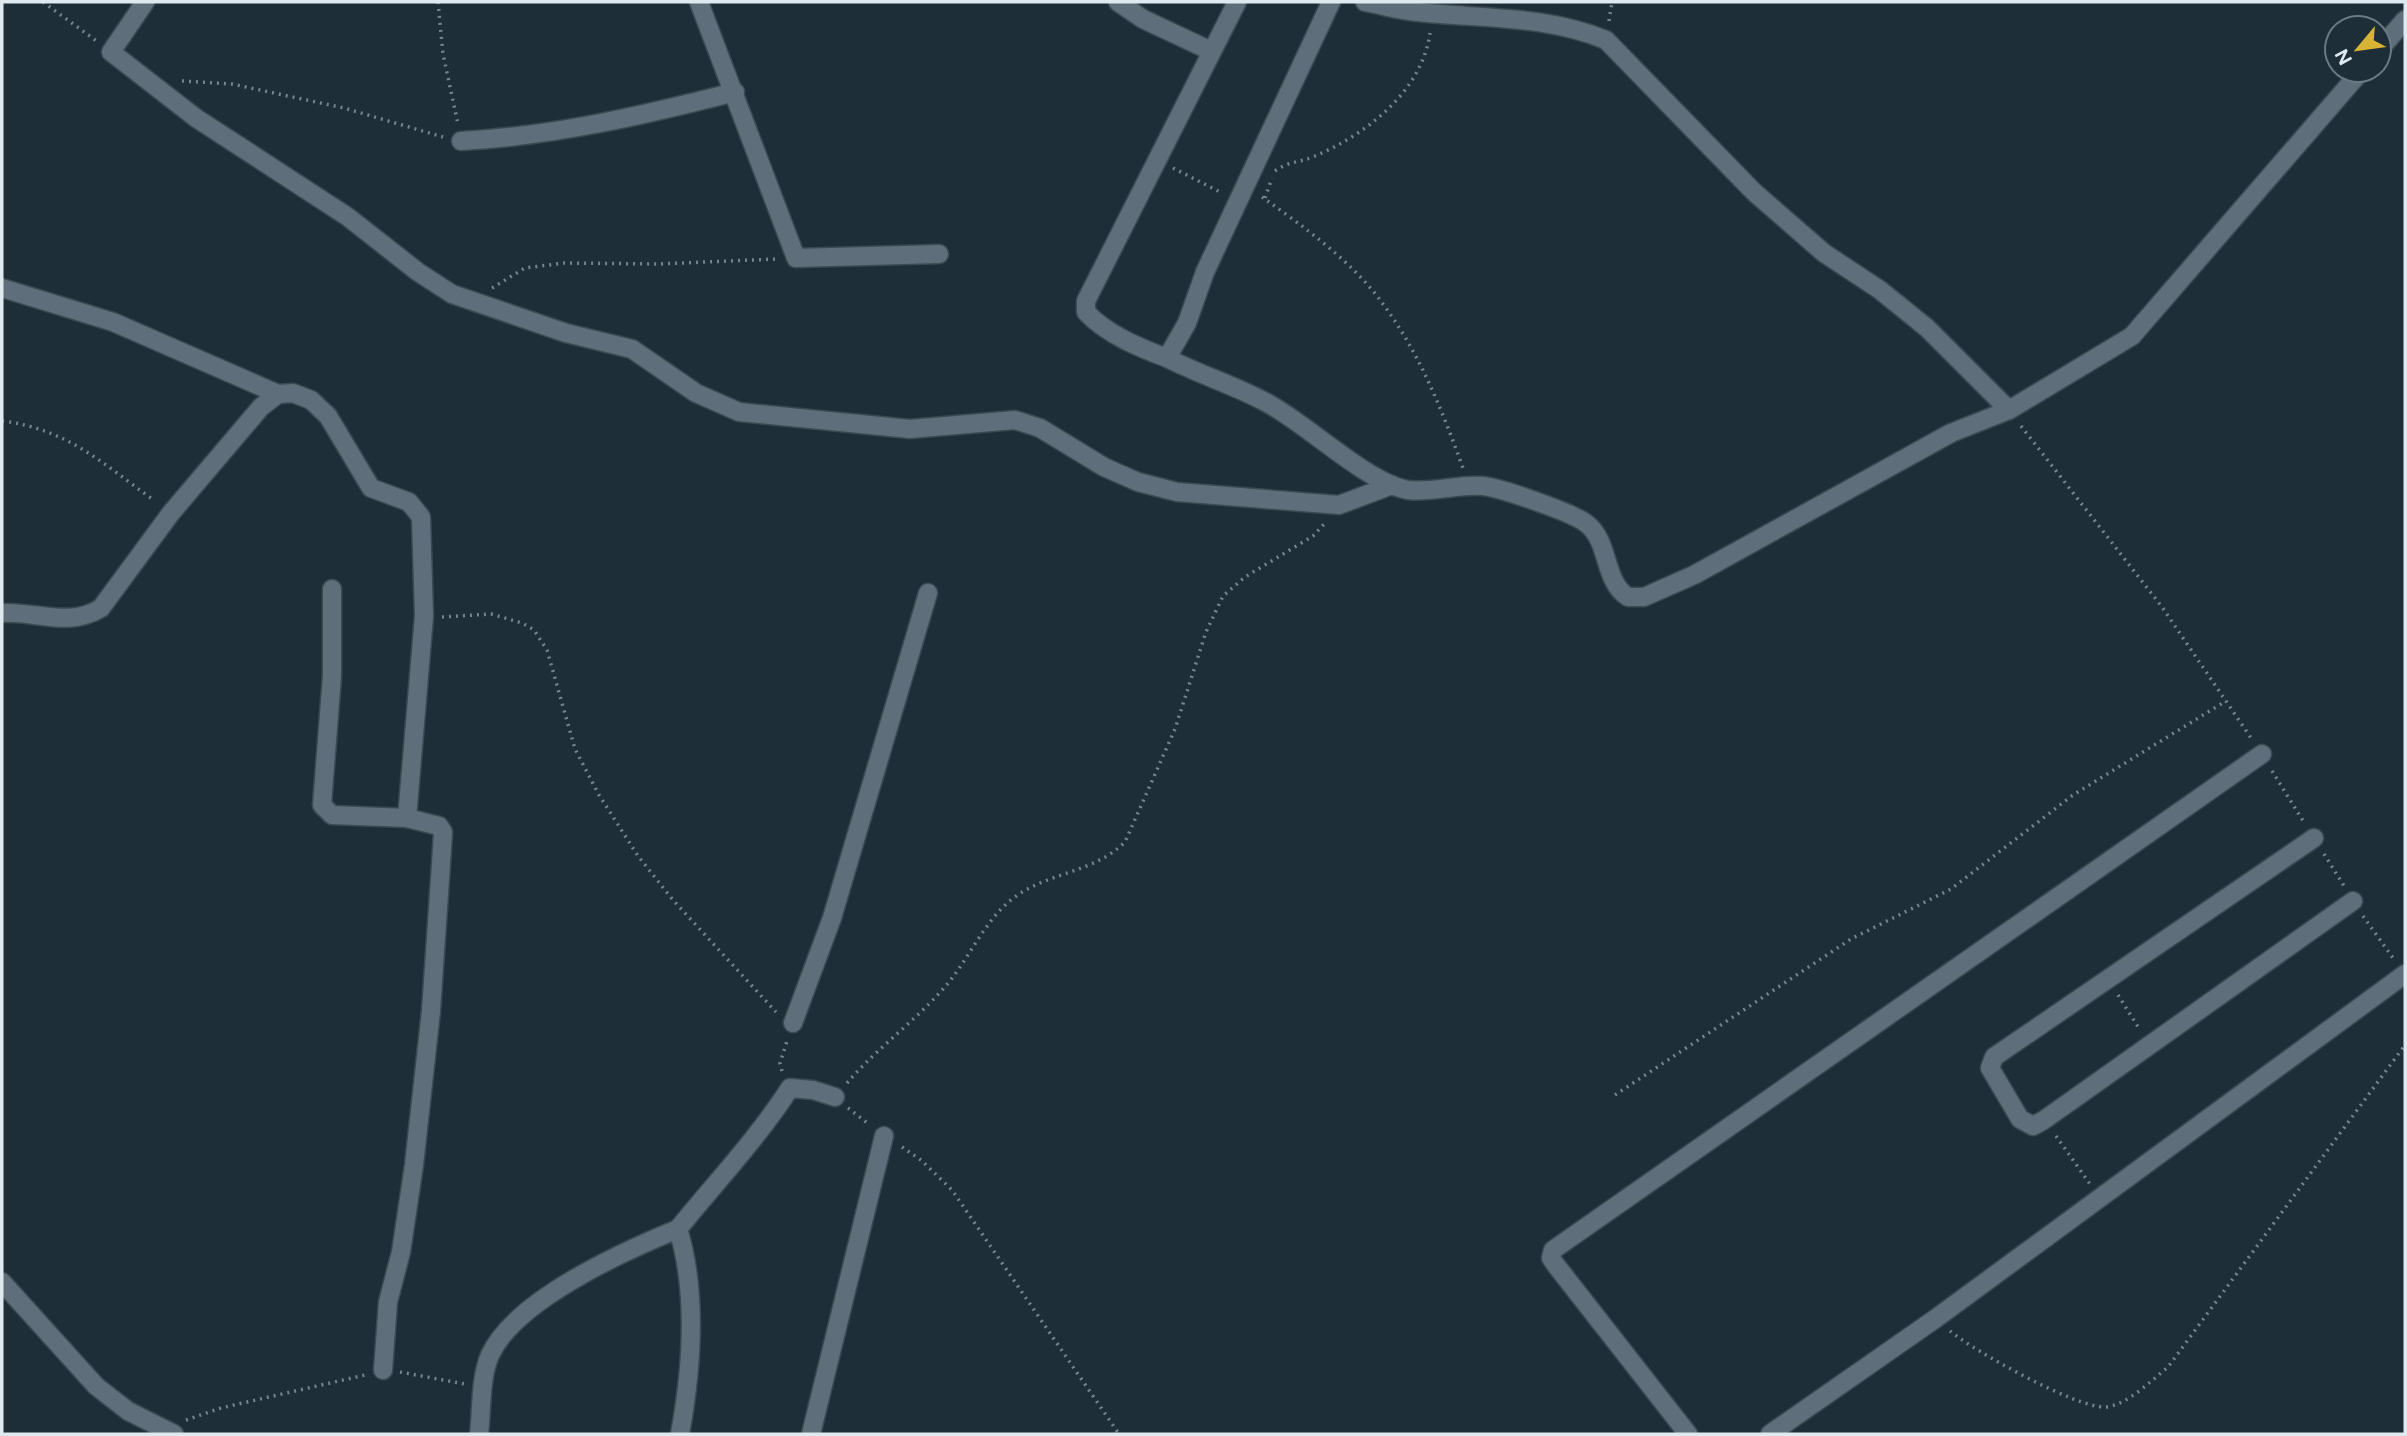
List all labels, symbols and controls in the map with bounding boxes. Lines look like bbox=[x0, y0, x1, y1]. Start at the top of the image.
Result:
north arrow bbox=[2323, 14, 2393, 84]
text: N bbox=[2330, 45, 2357, 69]

